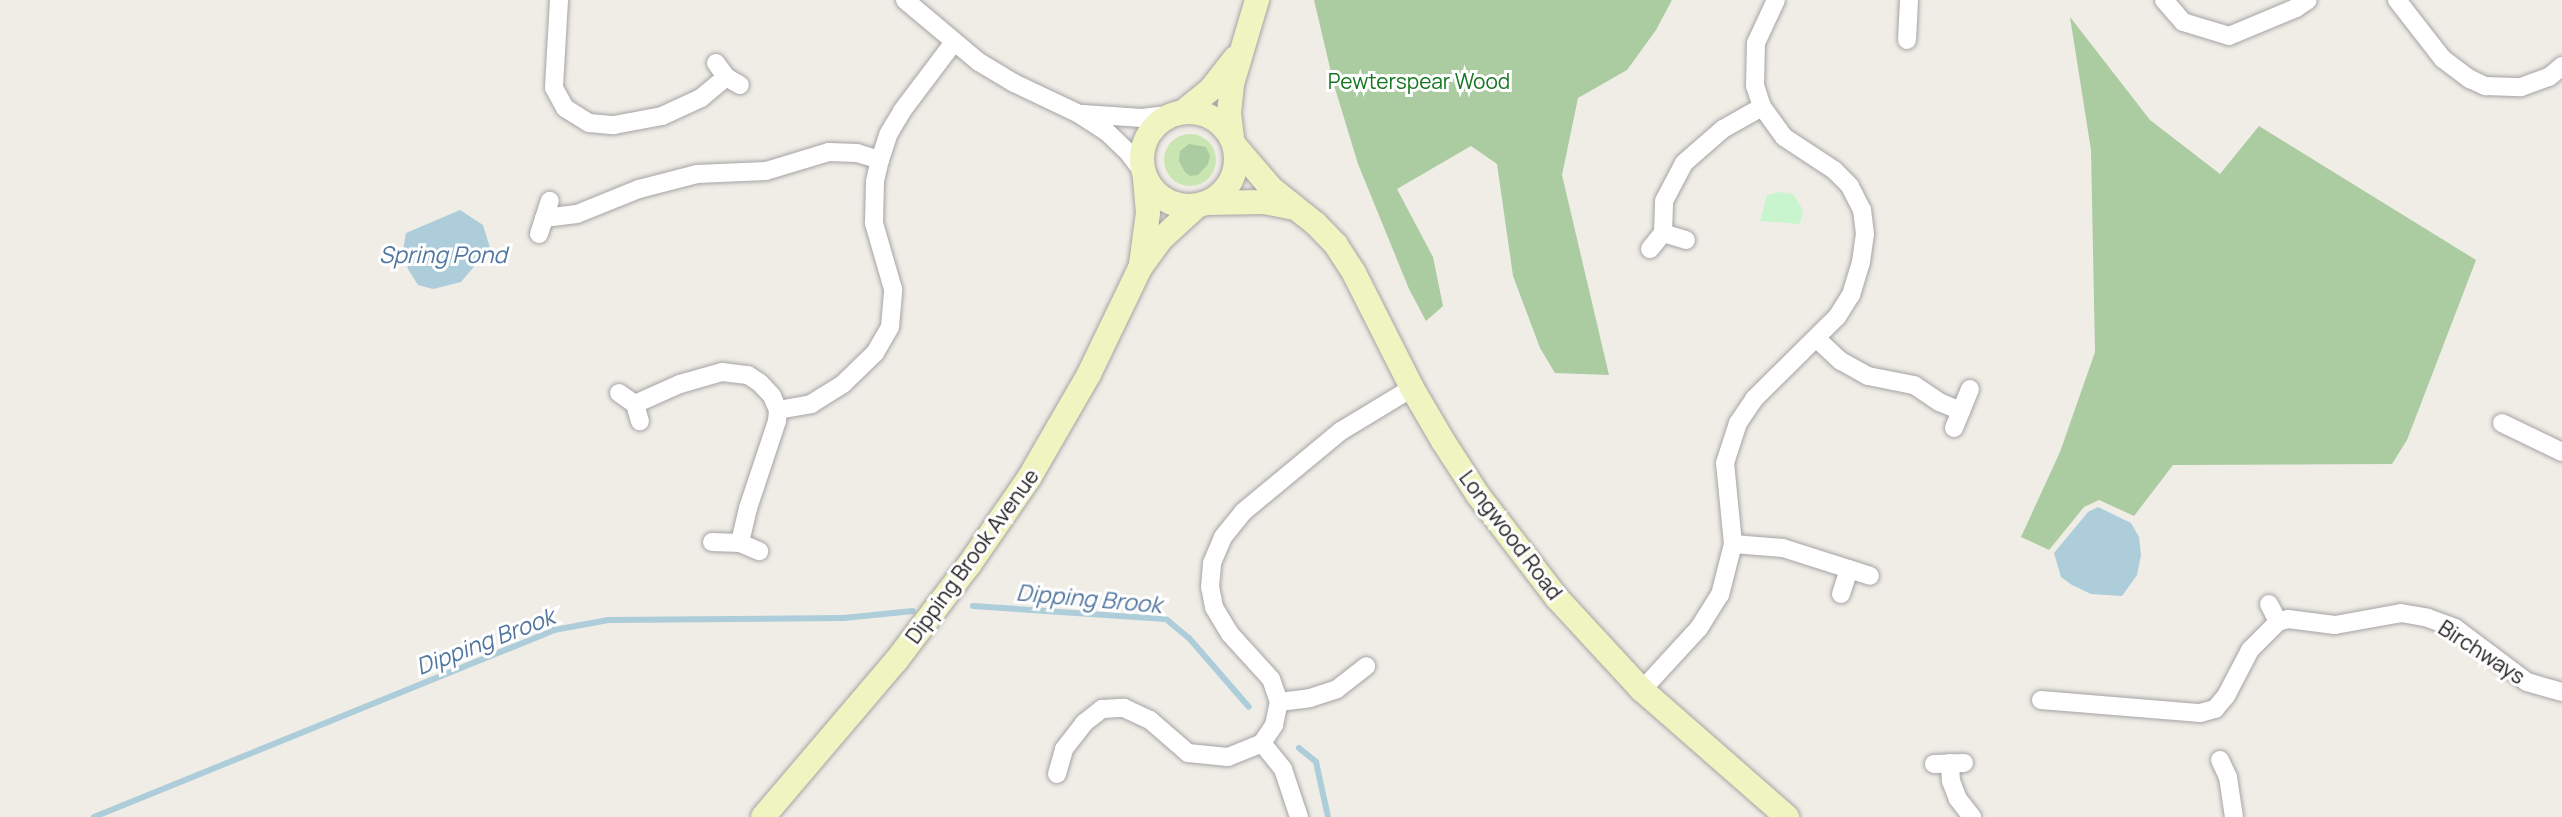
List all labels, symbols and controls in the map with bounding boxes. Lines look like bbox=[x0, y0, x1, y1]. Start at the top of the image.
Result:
park label: Pewterspear Wood bbox=[1328, 68, 1510, 94]
water label: Spring Pond bbox=[379, 240, 507, 268]
street label: Dipping Brook Avenue bbox=[900, 464, 1044, 648]
street label: Longwood Road bbox=[1454, 466, 1568, 604]
water label: Dipping Brook bbox=[1015, 578, 1163, 618]
water label: Dipping Brook bbox=[412, 602, 558, 680]
street label: Birchways bbox=[2434, 615, 2530, 689]

